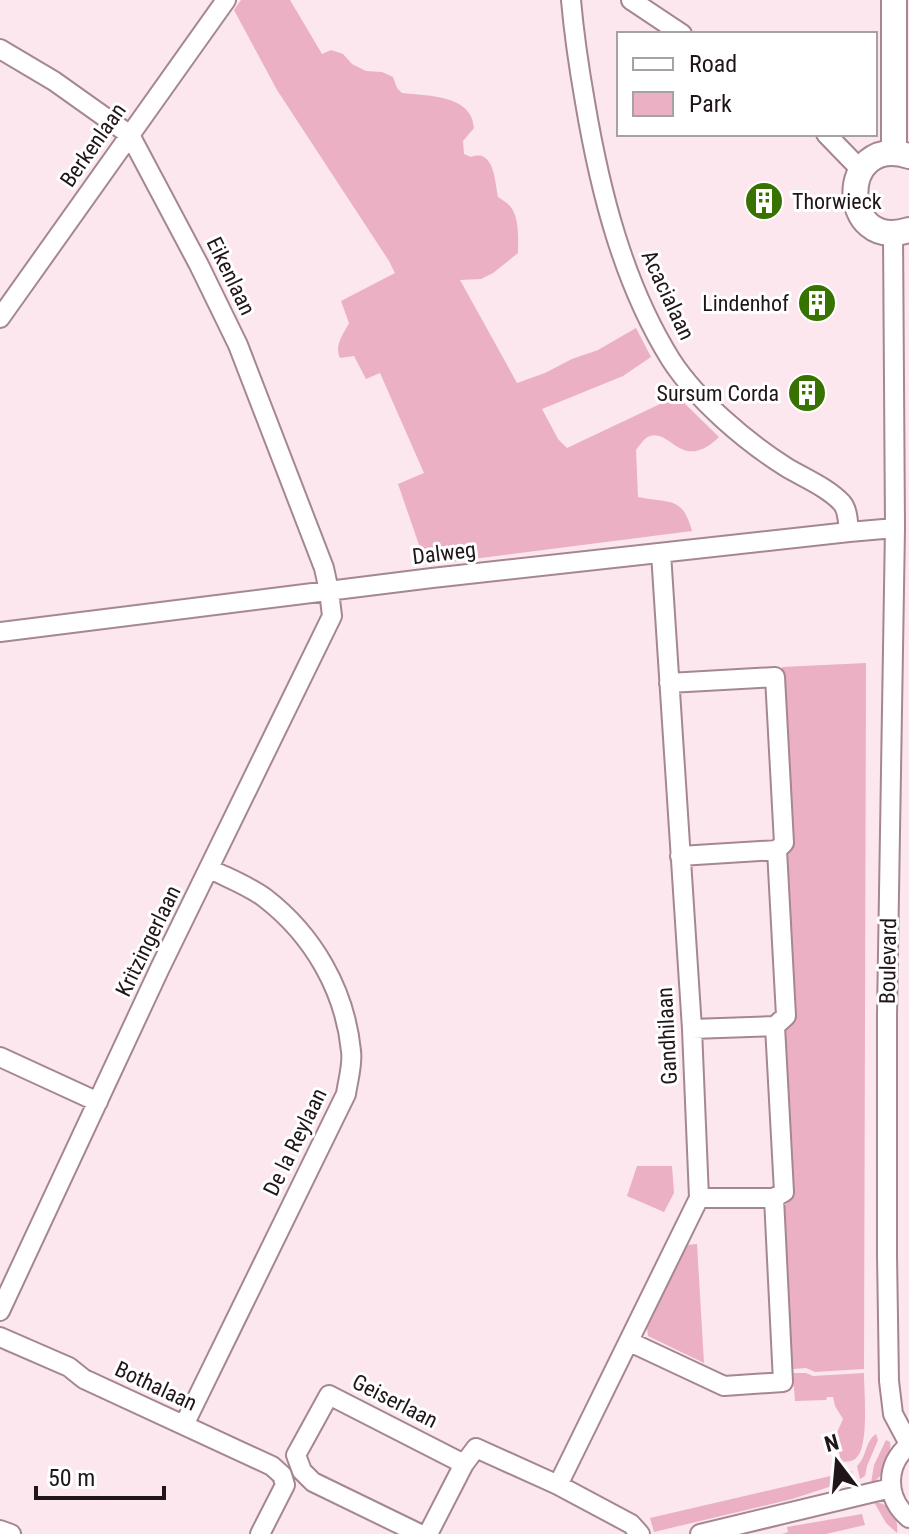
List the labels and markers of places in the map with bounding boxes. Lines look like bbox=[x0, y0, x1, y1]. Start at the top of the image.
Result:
building icon: Thorwieck bbox=[743, 180, 785, 222]
place label: Thorwieck bbox=[792, 189, 882, 214]
building icon: Lindenhof bbox=[796, 282, 838, 324]
place label: Lindenhof bbox=[702, 291, 789, 316]
building icon: Sursum Corda bbox=[786, 372, 828, 414]
place label: Sursum Corda bbox=[657, 381, 779, 406]

